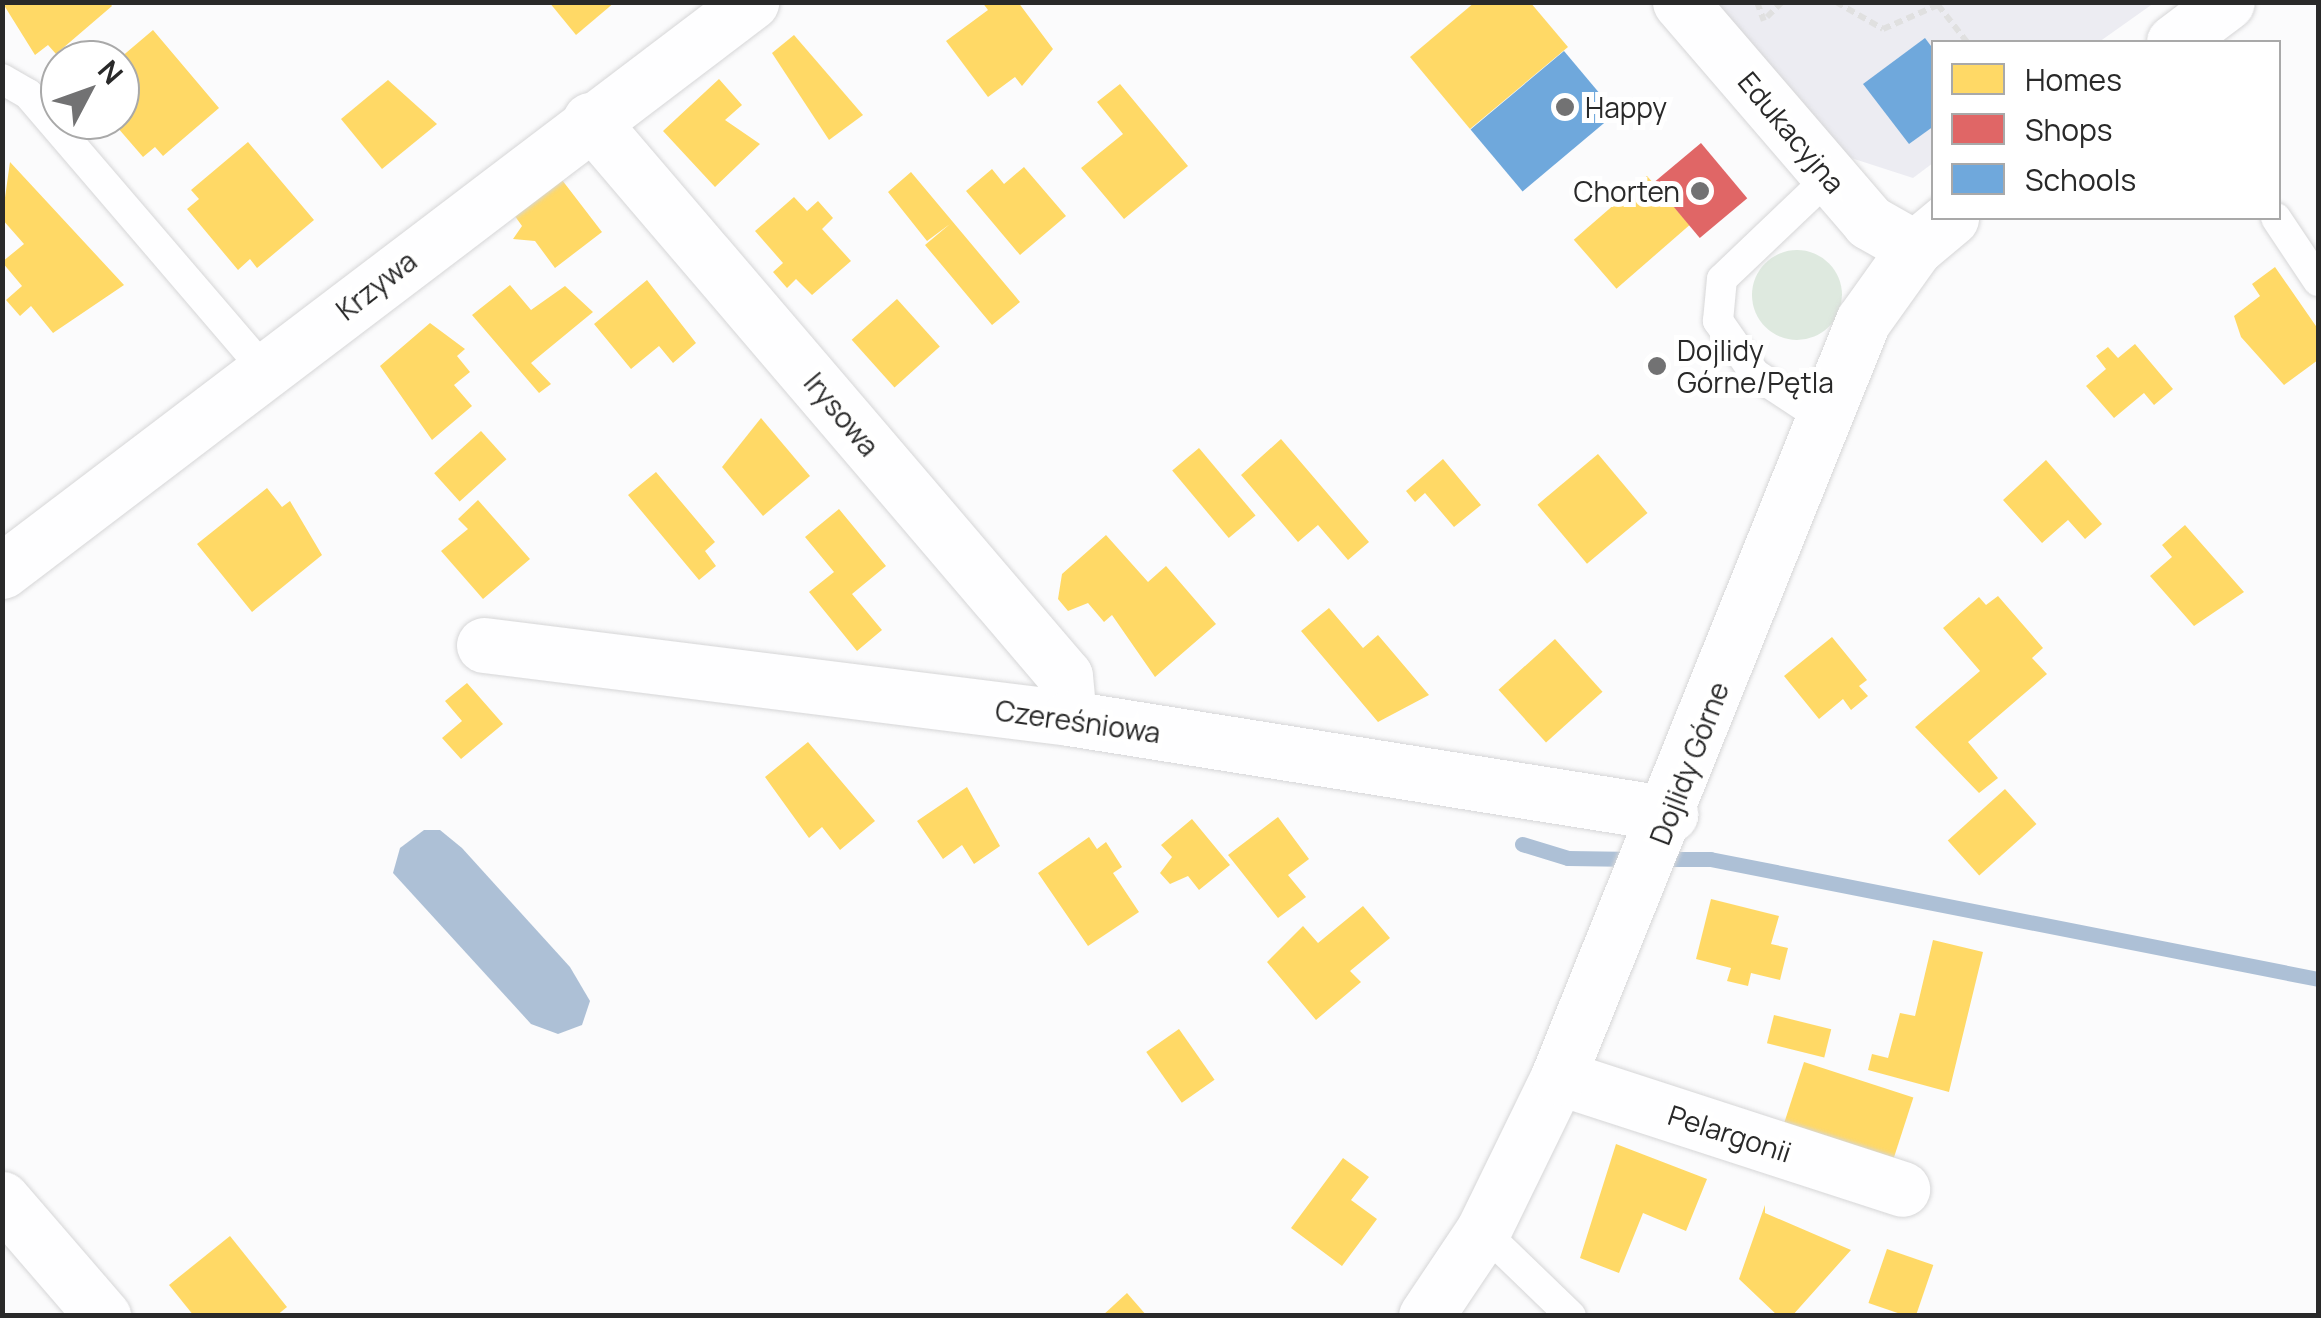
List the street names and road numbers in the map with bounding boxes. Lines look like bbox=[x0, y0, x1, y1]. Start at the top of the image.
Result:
street label: Edukacyjna bbox=[1732, 65, 1852, 199]
street label: Krzywa bbox=[329, 243, 423, 327]
street label: Irysowa bbox=[798, 366, 886, 462]
street label: Dojlidy Górne bbox=[1643, 677, 1735, 849]
street label: Czereśniowa bbox=[993, 693, 1163, 749]
street label: Pelargonii bbox=[1664, 1097, 1796, 1169]

